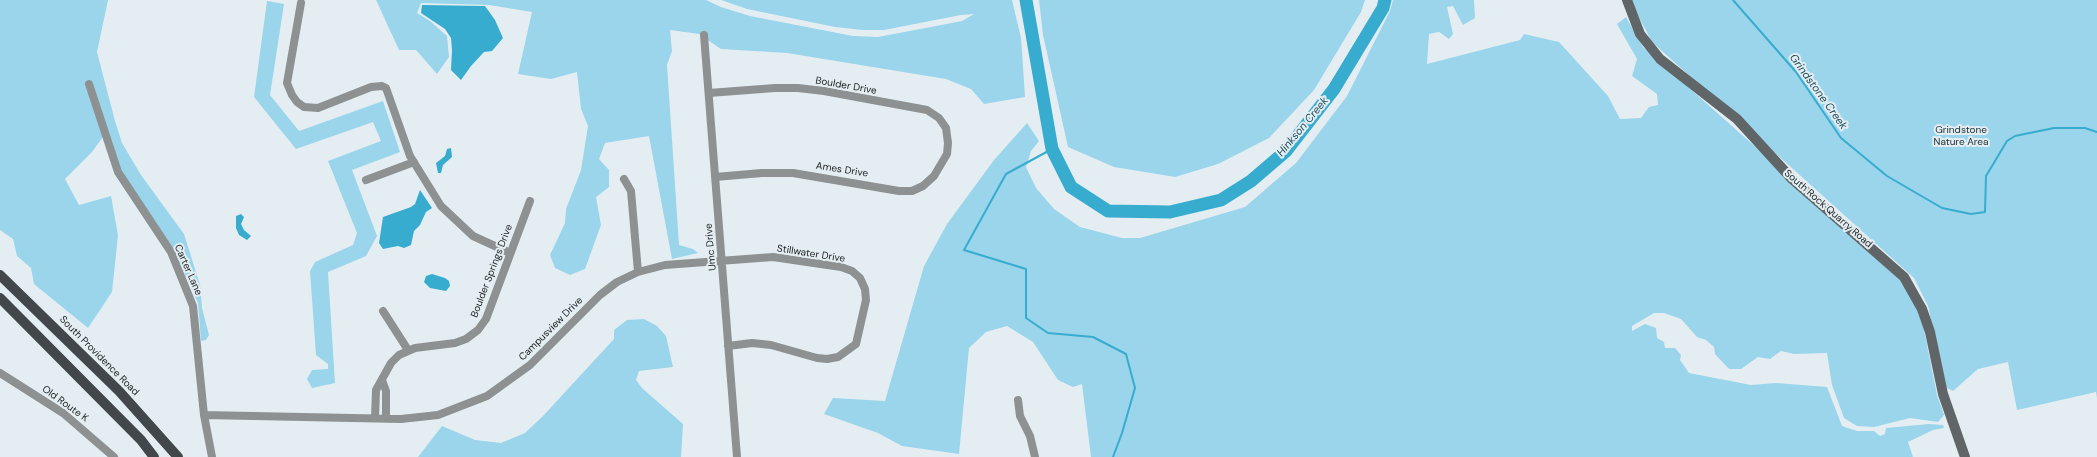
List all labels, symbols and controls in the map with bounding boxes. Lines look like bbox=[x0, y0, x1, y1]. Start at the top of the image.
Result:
water label: Grindstone Creek bbox=[1786, 52, 1850, 132]
street label: Boulder Drive bbox=[814, 75, 878, 97]
water label: Hinkson Creek bbox=[1274, 95, 1332, 159]
park label: Grindstone Nature Area bbox=[1934, 124, 1988, 148]
street label: Ames Drive bbox=[815, 160, 869, 180]
street label: South Rock Quarry Road bbox=[1782, 168, 1874, 250]
street label: Boulder Springs Drive bbox=[469, 223, 515, 319]
street label: Umc Drive bbox=[703, 223, 719, 271]
street label: Carter Lane bbox=[171, 243, 205, 297]
street label: Stillwater Drive bbox=[776, 243, 846, 265]
street label: Campusview Drive bbox=[517, 295, 585, 363]
street label: South Providence Road bbox=[57, 314, 141, 398]
street label: Old Route K bbox=[40, 383, 90, 425]

